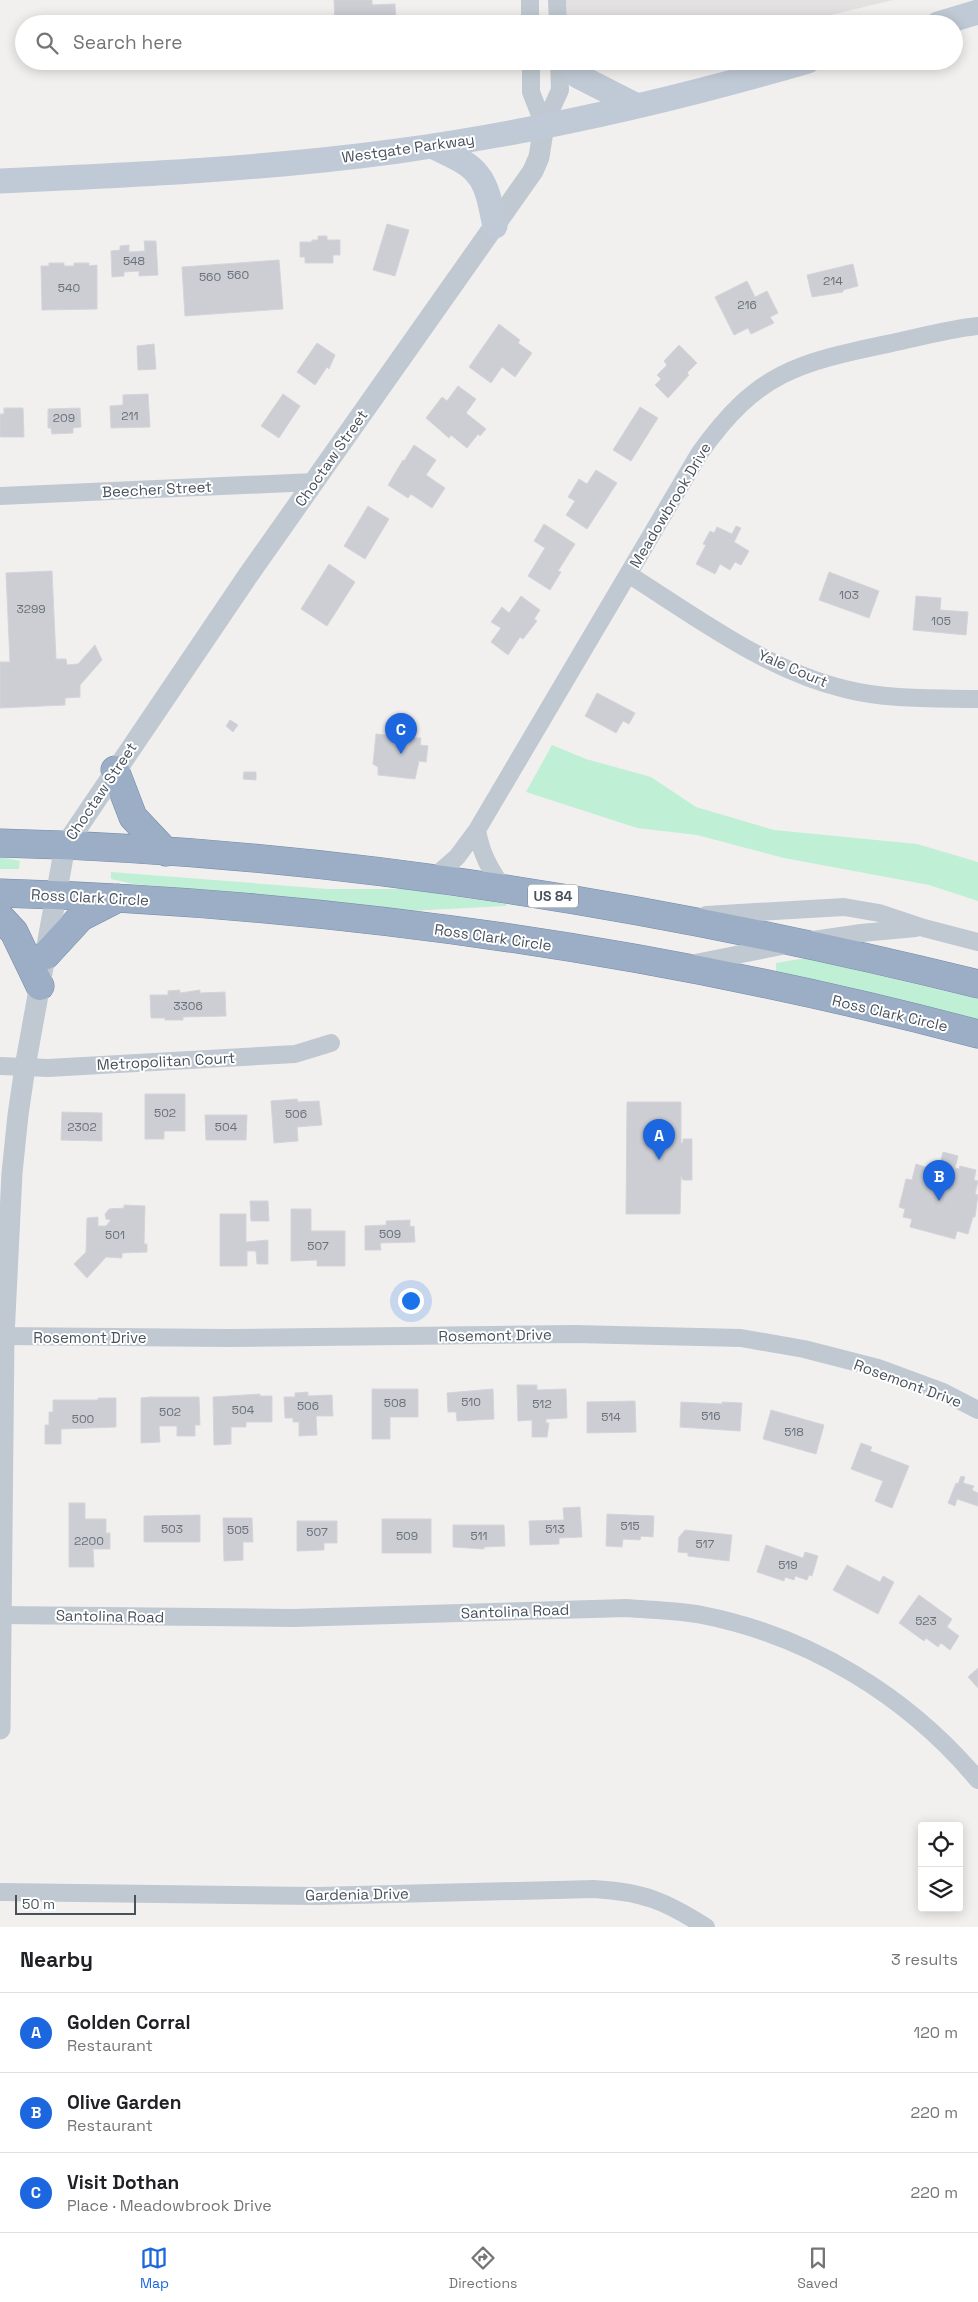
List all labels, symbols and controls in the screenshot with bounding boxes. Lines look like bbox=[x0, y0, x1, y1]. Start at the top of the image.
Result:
search box bbox=[15, 15, 963, 70]
icon: search bbox=[33, 29, 61, 57]
text: Search here bbox=[73, 30, 183, 55]
street label: Westgate Parkway bbox=[340, 129, 476, 167]
house number: 548 bbox=[123, 253, 145, 269]
house number: 560 bbox=[227, 267, 249, 283]
house number: 560 bbox=[199, 269, 221, 285]
house number: 214 bbox=[823, 273, 843, 289]
house number: 540 bbox=[58, 280, 80, 296]
house number: 216 bbox=[737, 297, 757, 313]
street label: Choctaw Street bbox=[291, 406, 371, 510]
house number: 211 bbox=[121, 408, 139, 424]
house number: 209 bbox=[53, 410, 75, 426]
street label: Meadowbrook Drive bbox=[625, 439, 715, 571]
street label: Beecher Street bbox=[102, 477, 213, 501]
house number: 103 bbox=[839, 587, 859, 603]
house number: 3299 bbox=[16, 601, 46, 617]
house number: 105 bbox=[931, 613, 951, 629]
street label: Yale Court bbox=[755, 645, 831, 691]
pin: C bbox=[385, 713, 417, 754]
street label: Choctaw Street bbox=[61, 738, 141, 843]
street label: Ross Clark Circle bbox=[31, 884, 150, 910]
road number: US 84 bbox=[528, 884, 578, 908]
street label: Ross Clark Circle bbox=[433, 919, 553, 955]
street label: Ross Clark Circle bbox=[830, 990, 950, 1036]
house number: 3306 bbox=[173, 998, 203, 1014]
street label: Metropolitan Court bbox=[96, 1048, 236, 1074]
house number: 502 bbox=[154, 1105, 176, 1121]
house number: 506 bbox=[285, 1106, 307, 1122]
house number: 2302 bbox=[67, 1119, 97, 1135]
house number: 504 bbox=[215, 1119, 238, 1135]
pin: A bbox=[643, 1119, 675, 1160]
pin: B bbox=[923, 1160, 955, 1201]
house number: 509 bbox=[379, 1226, 401, 1242]
house number: 501 bbox=[105, 1227, 125, 1243]
house number: 507 bbox=[307, 1238, 329, 1254]
your location bbox=[398, 1288, 424, 1314]
street label: Rosemont Drive bbox=[438, 1325, 552, 1345]
street label: Rosemont Drive bbox=[33, 1328, 147, 1347]
street label: Rosemont Drive bbox=[851, 1355, 965, 1411]
house number: 510 bbox=[461, 1394, 481, 1410]
house number: 508 bbox=[384, 1395, 406, 1411]
house number: 512 bbox=[532, 1396, 552, 1412]
house number: 506 bbox=[297, 1398, 319, 1414]
house number: 504 bbox=[232, 1402, 255, 1418]
house number: 502 bbox=[159, 1404, 181, 1420]
house number: 516 bbox=[701, 1408, 721, 1424]
house number: 514 bbox=[601, 1409, 621, 1425]
house number: 500 bbox=[72, 1411, 94, 1427]
house number: 518 bbox=[784, 1424, 804, 1440]
house number: 515 bbox=[620, 1518, 640, 1534]
house number: 503 bbox=[161, 1521, 183, 1537]
house number: 513 bbox=[545, 1521, 565, 1537]
house number: 505 bbox=[227, 1522, 249, 1538]
house number: 507 bbox=[306, 1524, 328, 1540]
house number: 509 bbox=[396, 1528, 418, 1544]
house number: 511 bbox=[470, 1528, 488, 1544]
house number: 2200 bbox=[74, 1533, 104, 1549]
house number: 517 bbox=[696, 1536, 715, 1552]
house number: 519 bbox=[778, 1557, 798, 1573]
street label: Santolina Road bbox=[460, 1600, 570, 1622]
street label: Santolina Road bbox=[56, 1606, 164, 1626]
house number: 523 bbox=[915, 1613, 937, 1629]
map controls bbox=[918, 1822, 963, 1912]
button: locate bbox=[918, 1822, 963, 1867]
button: layers bbox=[918, 1867, 963, 1912]
street label: Gardenia Drive bbox=[305, 1884, 409, 1904]
scale bar bbox=[15, 1892, 136, 1915]
text: 50 m bbox=[22, 1895, 55, 1913]
text: Nearby bbox=[20, 1946, 93, 1973]
text: 3 results bbox=[891, 1949, 958, 1970]
text: Golden Corral bbox=[67, 2010, 191, 2035]
text: A bbox=[31, 2022, 41, 2043]
text: 120 m bbox=[914, 2022, 958, 2043]
text: Restaurant bbox=[67, 2035, 153, 2056]
text: Olive Garden bbox=[67, 2090, 181, 2115]
text: B bbox=[31, 2102, 41, 2123]
text: 220 m bbox=[911, 2102, 958, 2123]
text: Restaurant bbox=[67, 2115, 153, 2136]
text: Visit Dothan bbox=[67, 2170, 179, 2195]
text: C bbox=[31, 2182, 41, 2203]
text: 220 m bbox=[911, 2182, 958, 2203]
text: Place · Meadowbrook Drive bbox=[67, 2195, 272, 2216]
tab: Map bbox=[140, 2244, 169, 2292]
tab: Directions bbox=[449, 2244, 517, 2292]
tab: Saved bbox=[797, 2244, 838, 2292]

